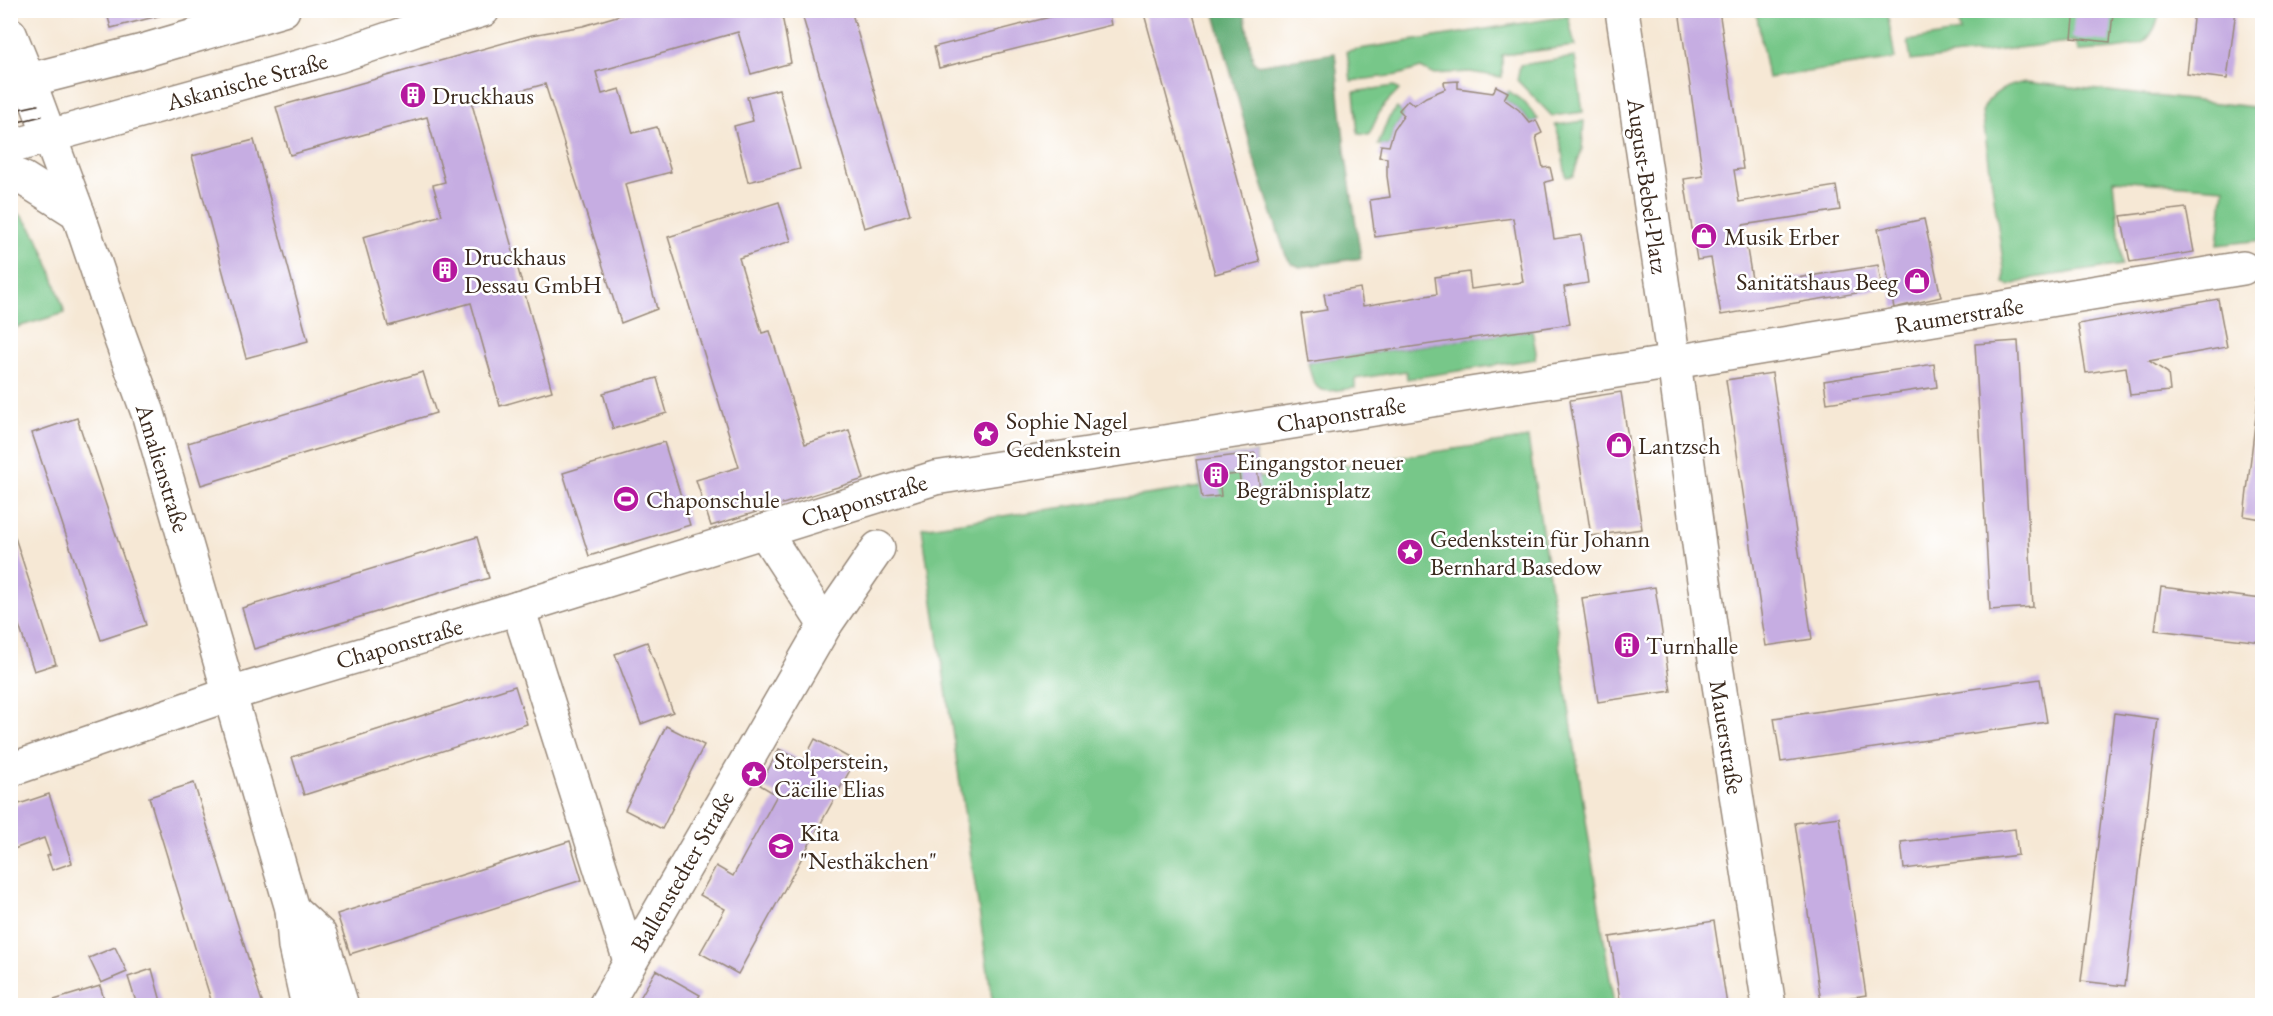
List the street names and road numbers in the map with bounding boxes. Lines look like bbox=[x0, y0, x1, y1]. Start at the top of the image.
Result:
street label: Askanische Straße bbox=[162, 45, 331, 118]
street label: August-Bebel-Platz bbox=[1620, 95, 1676, 276]
street label: Raumerstraße bbox=[1893, 290, 2025, 340]
street label: Chaponstraße bbox=[1274, 388, 1408, 440]
street label: Amalienstraße bbox=[128, 399, 197, 536]
street label: Chaponstraße bbox=[797, 466, 931, 534]
street label: Chaponstraße bbox=[332, 610, 466, 676]
street label: Mauerstraße bbox=[1703, 678, 1751, 796]
street label: Ballenstedter Straße bbox=[623, 785, 741, 957]

